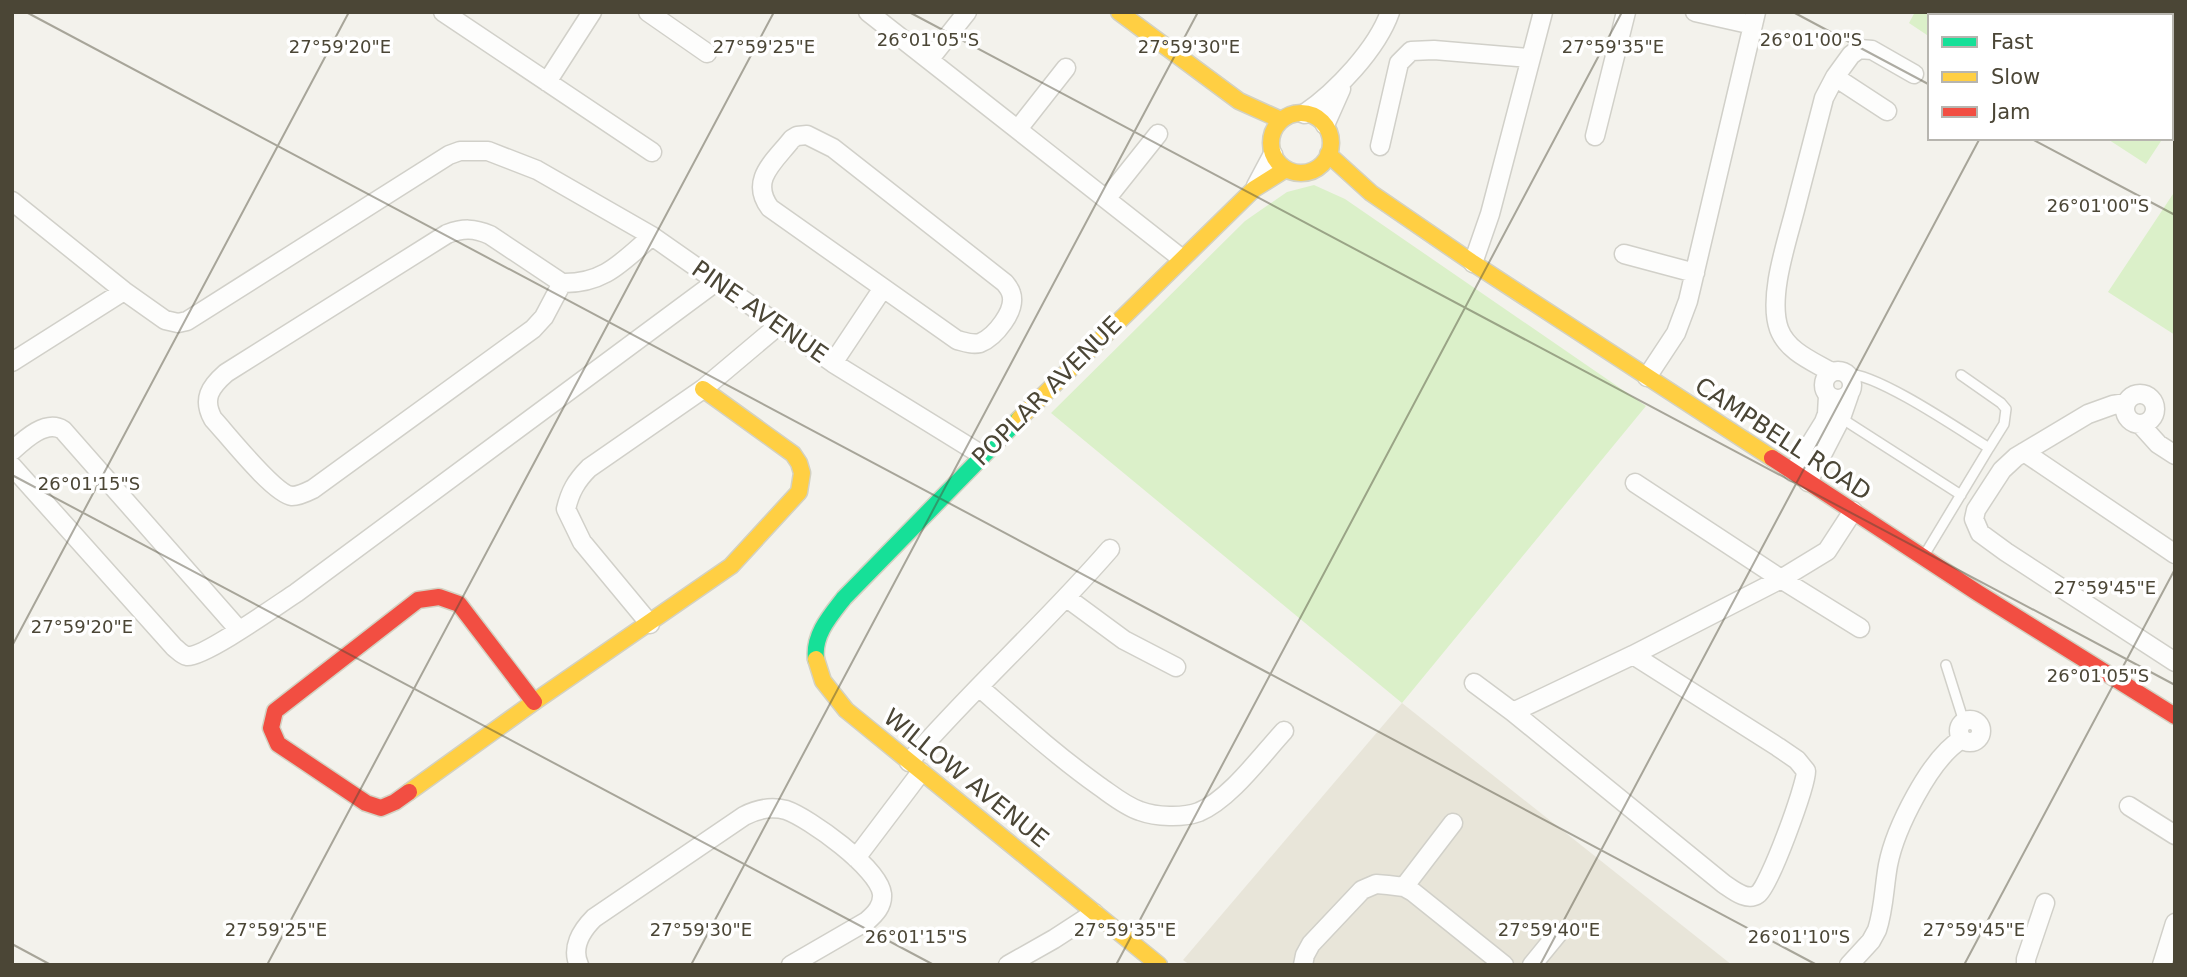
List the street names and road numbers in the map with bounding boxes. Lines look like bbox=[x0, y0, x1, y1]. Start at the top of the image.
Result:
street label: PINE AVENUE bbox=[687, 255, 833, 369]
street label: POPLAR AVENUE bbox=[967, 311, 1127, 471]
street label: CAMPBELL ROAD bbox=[1690, 372, 1876, 506]
street label: WILLOW AVENUE bbox=[878, 703, 1054, 853]

